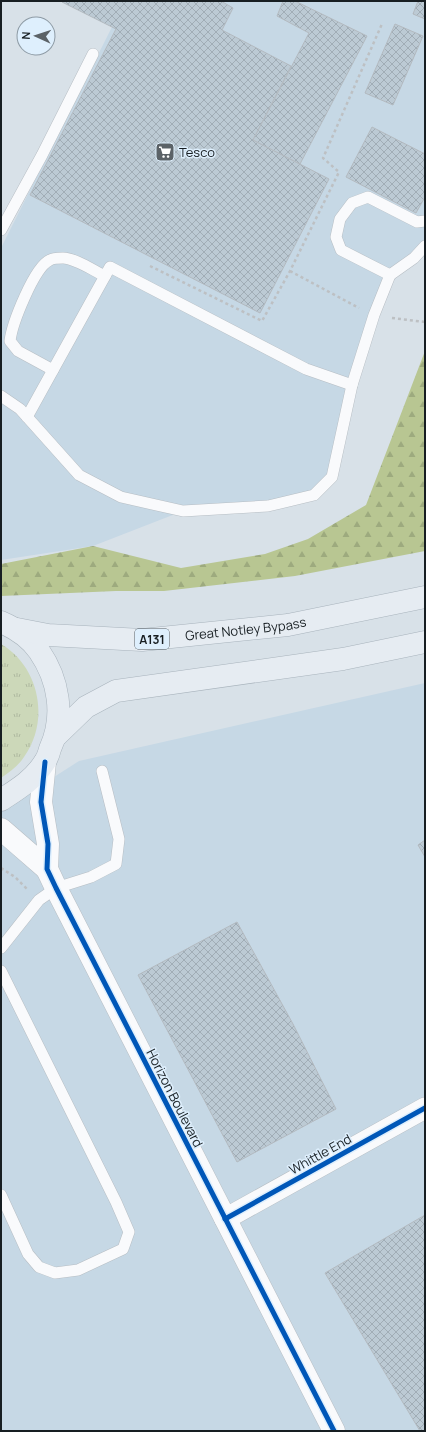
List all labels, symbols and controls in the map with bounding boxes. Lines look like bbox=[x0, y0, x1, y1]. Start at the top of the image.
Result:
north arrow bbox=[16, 16, 56, 56]
text: N bbox=[18, 31, 33, 40]
supermarket icon: Tesco bbox=[154, 141, 176, 163]
place label: Tesco bbox=[179, 143, 215, 161]
street label: Great Notley Bypass bbox=[184, 612, 308, 645]
road number: A131 bbox=[135, 629, 169, 649]
street label: Horizon Boulevard bbox=[142, 1046, 208, 1150]
street label: Whittle End bbox=[286, 1130, 354, 1178]

